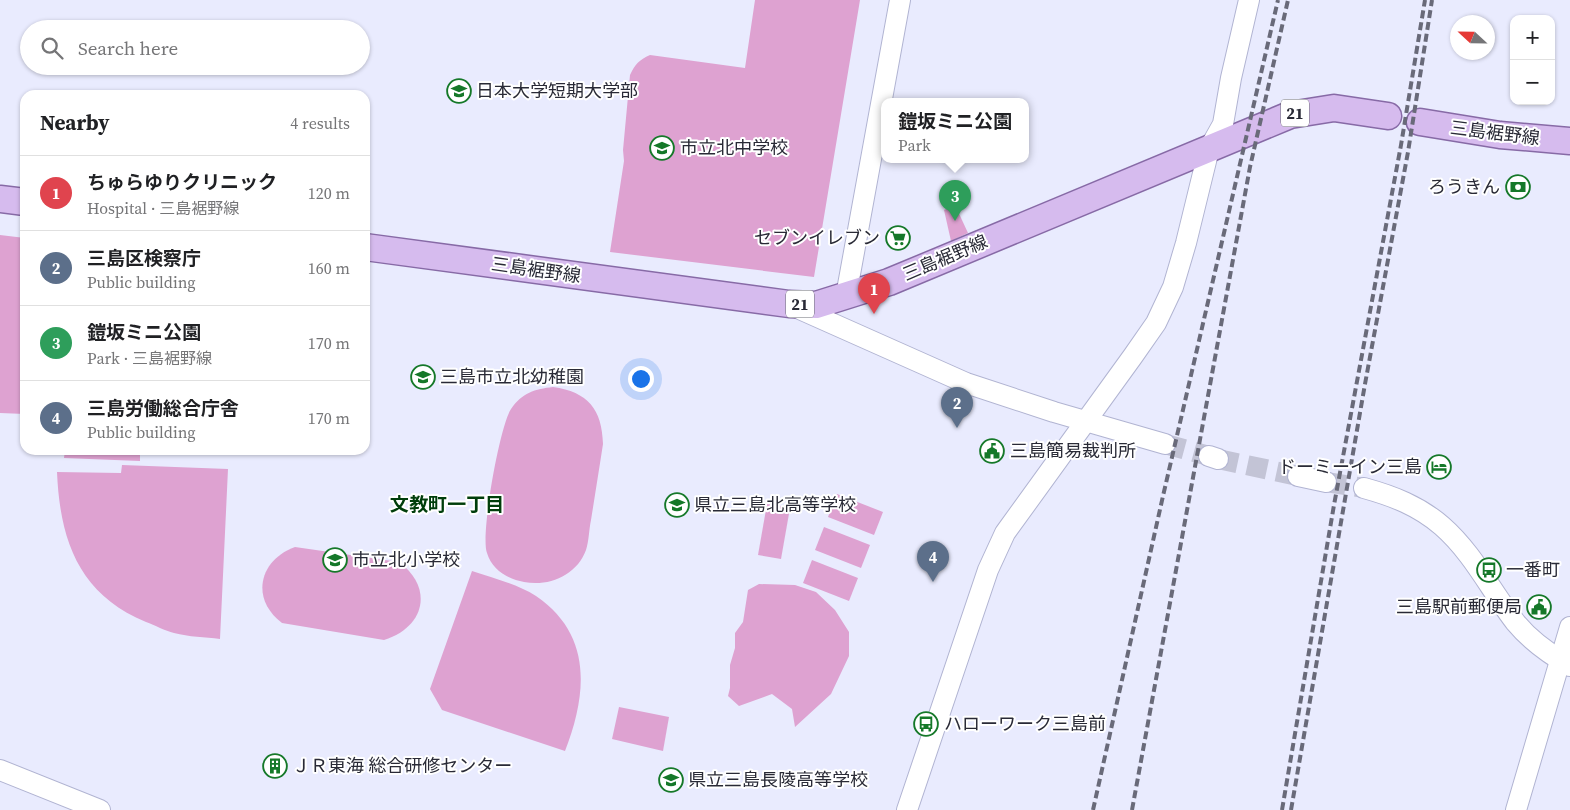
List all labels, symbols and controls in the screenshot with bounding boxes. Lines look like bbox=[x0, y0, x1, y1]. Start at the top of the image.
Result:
north arrow bbox=[1450, 15, 1495, 60]
map controls bbox=[1510, 15, 1555, 105]
button: + bbox=[1510, 15, 1555, 60]
search box bbox=[20, 20, 370, 75]
icon: search bbox=[38, 34, 66, 62]
text: Search here bbox=[78, 35, 178, 61]
button: − bbox=[1510, 60, 1555, 105]
school or university icon: 日本大学短期大学部 bbox=[446, 78, 472, 104]
place label: 日本大学短期大学部 bbox=[476, 78, 638, 103]
popup bbox=[881, 98, 1029, 163]
road number: 21 bbox=[1281, 100, 1309, 126]
text: Nearby bbox=[40, 108, 110, 137]
text: 鎧坂ミニ公園 bbox=[898, 108, 1012, 134]
text: 4 results bbox=[290, 112, 350, 134]
street label: 三島裾野線 bbox=[1449, 115, 1541, 150]
text: Park bbox=[898, 134, 931, 156]
school or university icon: 市立北中学校 bbox=[649, 135, 675, 161]
place label: 市立北中学校 bbox=[680, 135, 788, 160]
text: ちゅらゆりクリニック bbox=[87, 169, 277, 195]
place label: ろうきん bbox=[1428, 174, 1500, 199]
bank icon: ろうきん bbox=[1505, 174, 1531, 200]
pin: 3 bbox=[939, 180, 971, 221]
text: 1 bbox=[52, 182, 60, 204]
text: 120 m bbox=[308, 182, 350, 204]
text: Hospital · 三島裾野線 bbox=[87, 197, 239, 219]
place label: セブンイレブン bbox=[754, 225, 880, 250]
supermarket icon: セブンイレブン bbox=[885, 225, 911, 251]
street label: 三島裾野線 bbox=[898, 228, 991, 287]
text: 三島区検察庁 bbox=[87, 245, 201, 271]
street label: 三島裾野線 bbox=[490, 251, 582, 288]
text: 2 bbox=[52, 257, 60, 279]
text: 160 m bbox=[308, 257, 350, 279]
text: Public building bbox=[87, 271, 196, 293]
pin: 1 bbox=[858, 273, 890, 314]
road number: 21 bbox=[786, 290, 814, 318]
text: 鎧坂ミニ公園 bbox=[87, 319, 201, 345]
text: 3 bbox=[52, 332, 60, 354]
text: 170 m bbox=[308, 332, 350, 354]
text: Park · 三島裾野線 bbox=[87, 347, 212, 369]
school or university icon: 三島市立北幼稚園 bbox=[410, 364, 436, 390]
place label: 三島市立北幼稚園 bbox=[440, 364, 584, 389]
your location bbox=[628, 366, 654, 392]
pin: 2 bbox=[941, 387, 973, 428]
text: 三島労働総合庁舎 bbox=[87, 395, 239, 421]
text: 4 bbox=[52, 407, 60, 429]
text: 170 m bbox=[308, 407, 350, 429]
text: Public building bbox=[87, 421, 196, 443]
public building icon: 三島簡易裁判所 bbox=[979, 438, 1005, 464]
place label: 三島簡易裁判所 bbox=[1010, 438, 1136, 463]
place label: ドーミーイン三島 bbox=[1278, 454, 1422, 479]
hotel icon: ドーミーイン三島 bbox=[1426, 454, 1452, 480]
district label: 文教町一丁目 bbox=[390, 491, 504, 517]
school or university icon: 県立三島北高等学校 bbox=[664, 492, 690, 518]
place label: 県立三島北高等学校 bbox=[694, 492, 856, 517]
pin: 4 bbox=[917, 541, 949, 582]
school or university icon: 市立北小学校 bbox=[322, 547, 348, 573]
place label: 市立北小学校 bbox=[352, 547, 460, 572]
bus stop icon: 一番町 bbox=[1476, 557, 1502, 583]
place label: 一番町 bbox=[1506, 557, 1560, 582]
place label: 三島駅前郵便局 bbox=[1396, 594, 1522, 619]
public building icon: 三島駅前郵便局 bbox=[1526, 594, 1552, 620]
bus stop icon: ハローワーク三島前 bbox=[913, 711, 939, 737]
place label: ハローワーク三島前 bbox=[944, 711, 1106, 736]
building icon: ＪＲ東海 総合研修センター bbox=[262, 753, 288, 779]
place label: ＪＲ東海 総合研修センター bbox=[292, 753, 512, 778]
school or university icon: 県立三島長陵高等学校 bbox=[658, 767, 684, 793]
place label: 県立三島長陵高等学校 bbox=[688, 767, 868, 792]

